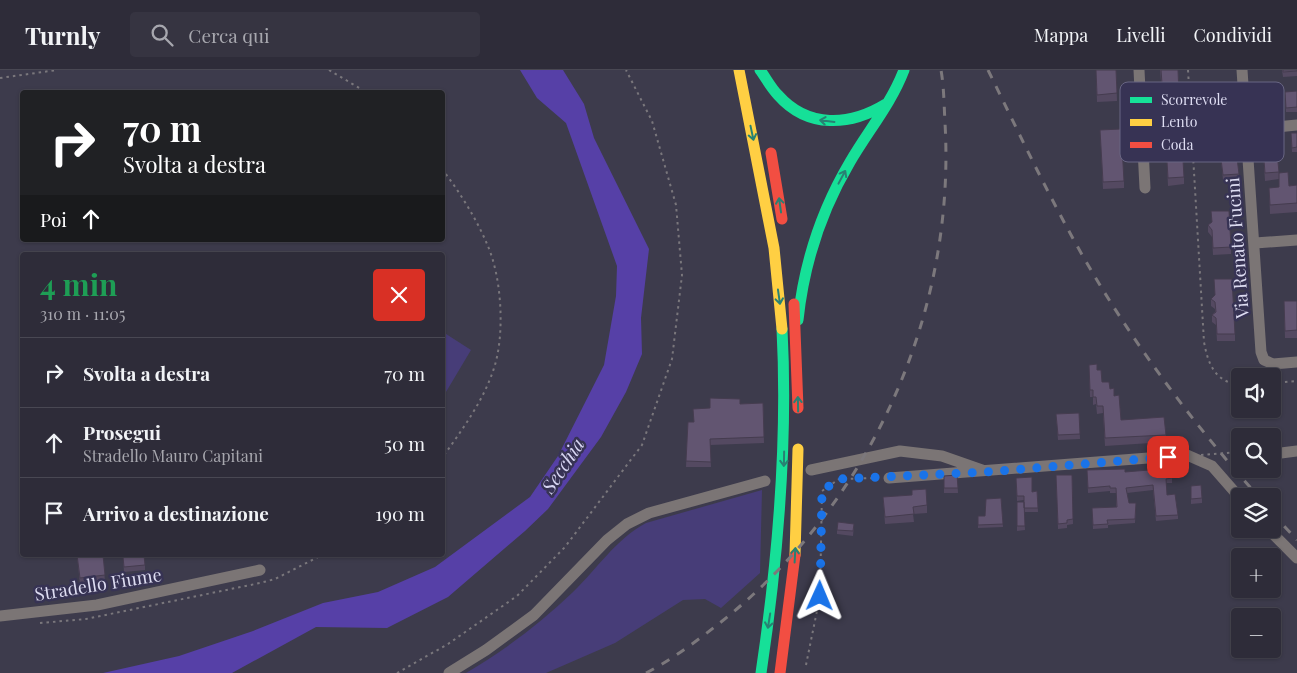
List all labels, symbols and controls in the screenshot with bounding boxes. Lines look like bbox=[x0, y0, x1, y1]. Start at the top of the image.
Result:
search box bbox=[130, 12, 480, 57]
text: Turnly bbox=[25, 19, 100, 51]
icon: search bbox=[148, 21, 176, 49]
text: Cerca qui bbox=[188, 22, 270, 48]
text: Mappa bbox=[1034, 23, 1088, 47]
text: Livelli bbox=[1116, 23, 1165, 47]
text: Condividi bbox=[1193, 23, 1272, 47]
legend bbox=[1120, 82, 1284, 162]
text: Scorrevole bbox=[1161, 90, 1227, 109]
text: 70 m bbox=[123, 104, 201, 151]
icon: right bbox=[40, 110, 105, 175]
text: Lento bbox=[1161, 112, 1198, 131]
one-way arrow bbox=[820, 116, 836, 126]
one-way arrow bbox=[748, 124, 757, 140]
text: Coda bbox=[1161, 135, 1193, 154]
text: Svolta a destra bbox=[123, 149, 266, 179]
one-way arrow bbox=[837, 170, 847, 185]
street label: Via Renato Fucini bbox=[1220, 177, 1254, 320]
one-way arrow bbox=[775, 197, 785, 213]
icon: ahead bbox=[77, 205, 105, 233]
text: Poi bbox=[40, 206, 67, 232]
text: 4 min bbox=[40, 264, 118, 304]
button: close bbox=[373, 269, 425, 321]
one-way arrow bbox=[775, 288, 785, 304]
text: 310 m · 11:05 bbox=[40, 303, 125, 324]
icon: right bbox=[40, 359, 68, 387]
text: Svolta a destra bbox=[83, 360, 210, 386]
text: 70 m bbox=[384, 360, 425, 386]
map controls bbox=[1231, 368, 1281, 658]
button: sound bbox=[1231, 368, 1281, 418]
one-way arrow bbox=[793, 397, 803, 413]
text: Prosegui bbox=[83, 419, 161, 445]
button: search bbox=[1231, 428, 1281, 478]
icon: ahead bbox=[40, 429, 68, 457]
text: 50 m bbox=[384, 430, 425, 456]
water label: Secchia bbox=[534, 432, 590, 498]
pin bbox=[1147, 436, 1189, 478]
icon: arrive bbox=[1154, 443, 1182, 471]
text: Stradello Mauro Capitani bbox=[83, 445, 263, 466]
one-way arrow bbox=[779, 450, 789, 467]
button: layers bbox=[1231, 488, 1281, 538]
icon: arrive bbox=[40, 499, 68, 527]
text: Arrivo a destinazione bbox=[83, 500, 269, 526]
text: 190 m bbox=[375, 500, 425, 526]
one-way arrow bbox=[791, 548, 800, 564]
button: + bbox=[1231, 548, 1281, 598]
street label: Stradello Fiume bbox=[33, 562, 163, 606]
position arrow bbox=[793, 569, 845, 621]
button: − bbox=[1231, 608, 1281, 658]
one-way arrow bbox=[764, 612, 774, 628]

